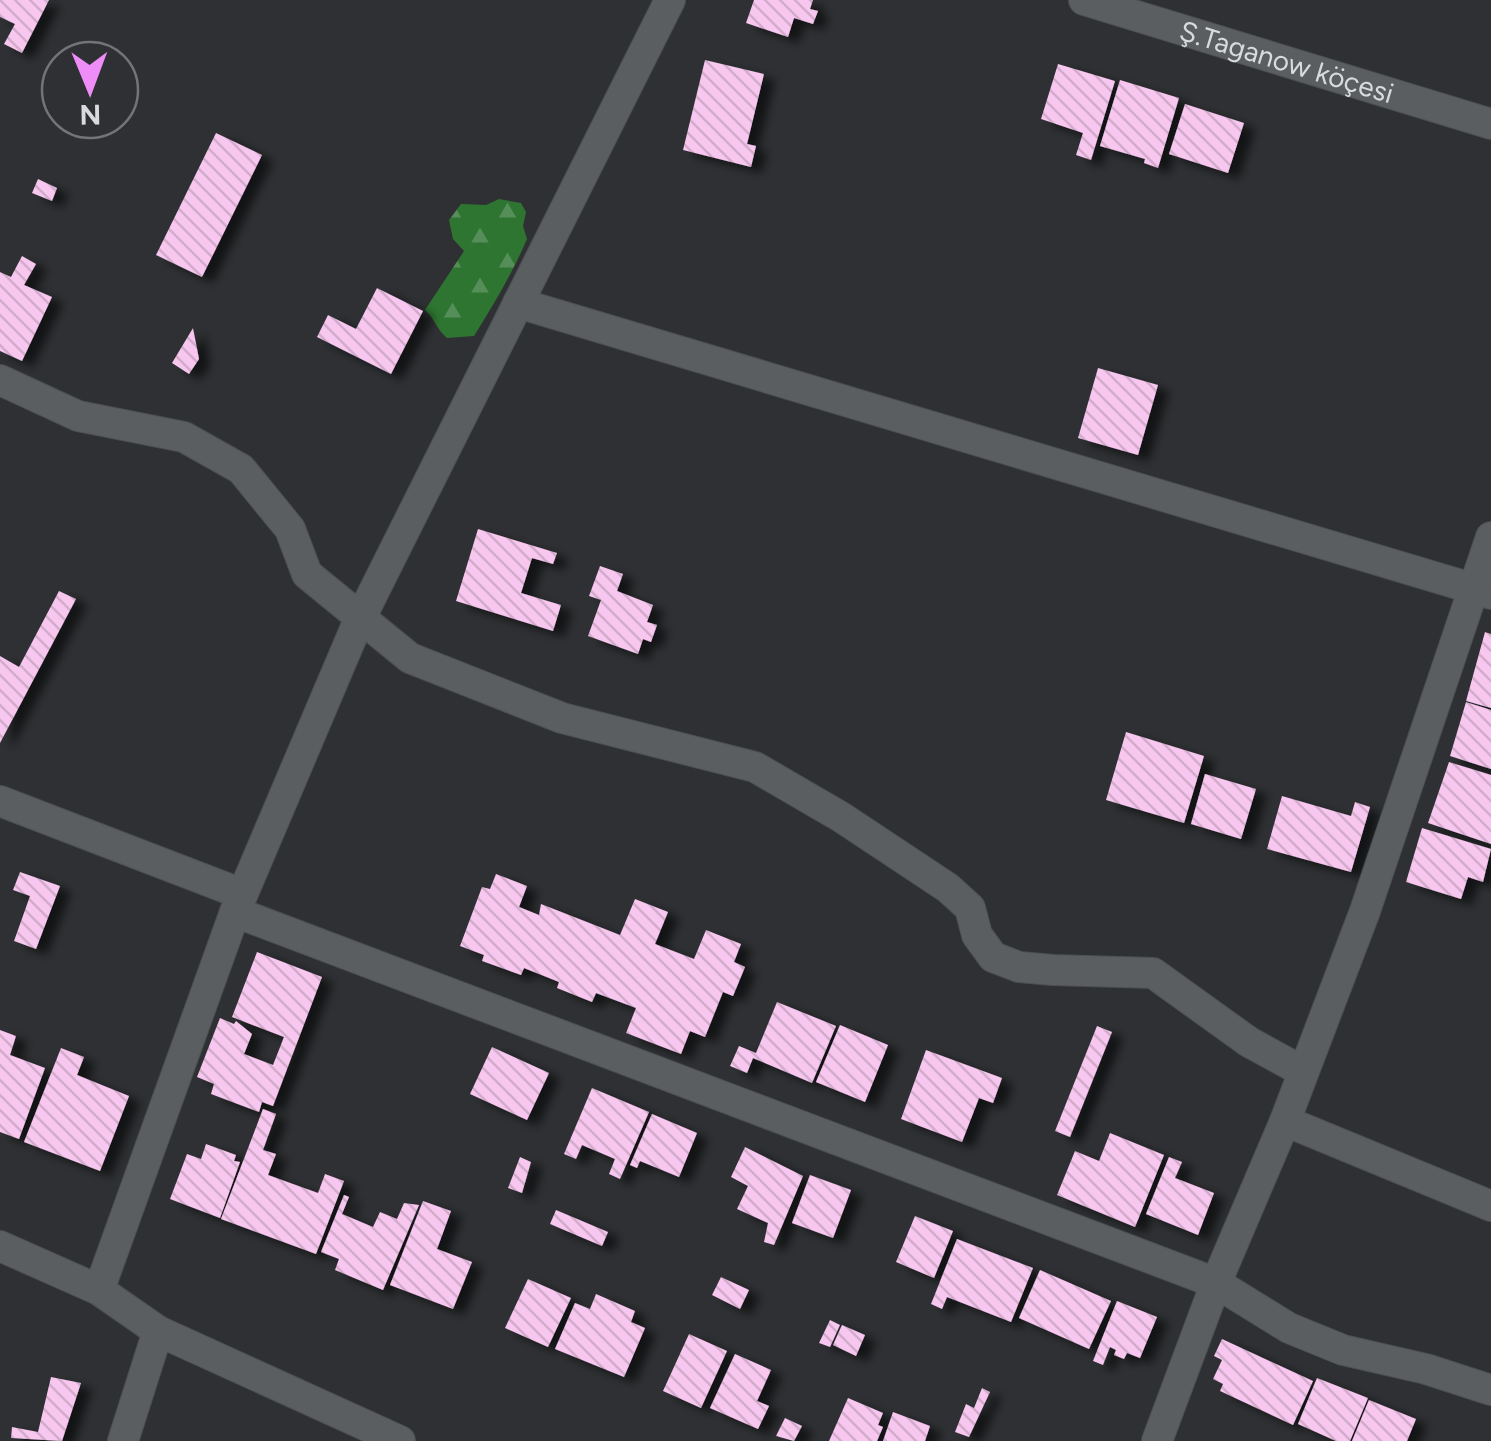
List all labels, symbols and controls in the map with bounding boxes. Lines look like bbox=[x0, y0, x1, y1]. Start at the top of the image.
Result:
street label: Ş.Taganow köçesi bbox=[1176, 13, 1398, 110]
north arrow bbox=[40, 40, 140, 140]
text: N bbox=[79, 98, 102, 132]

